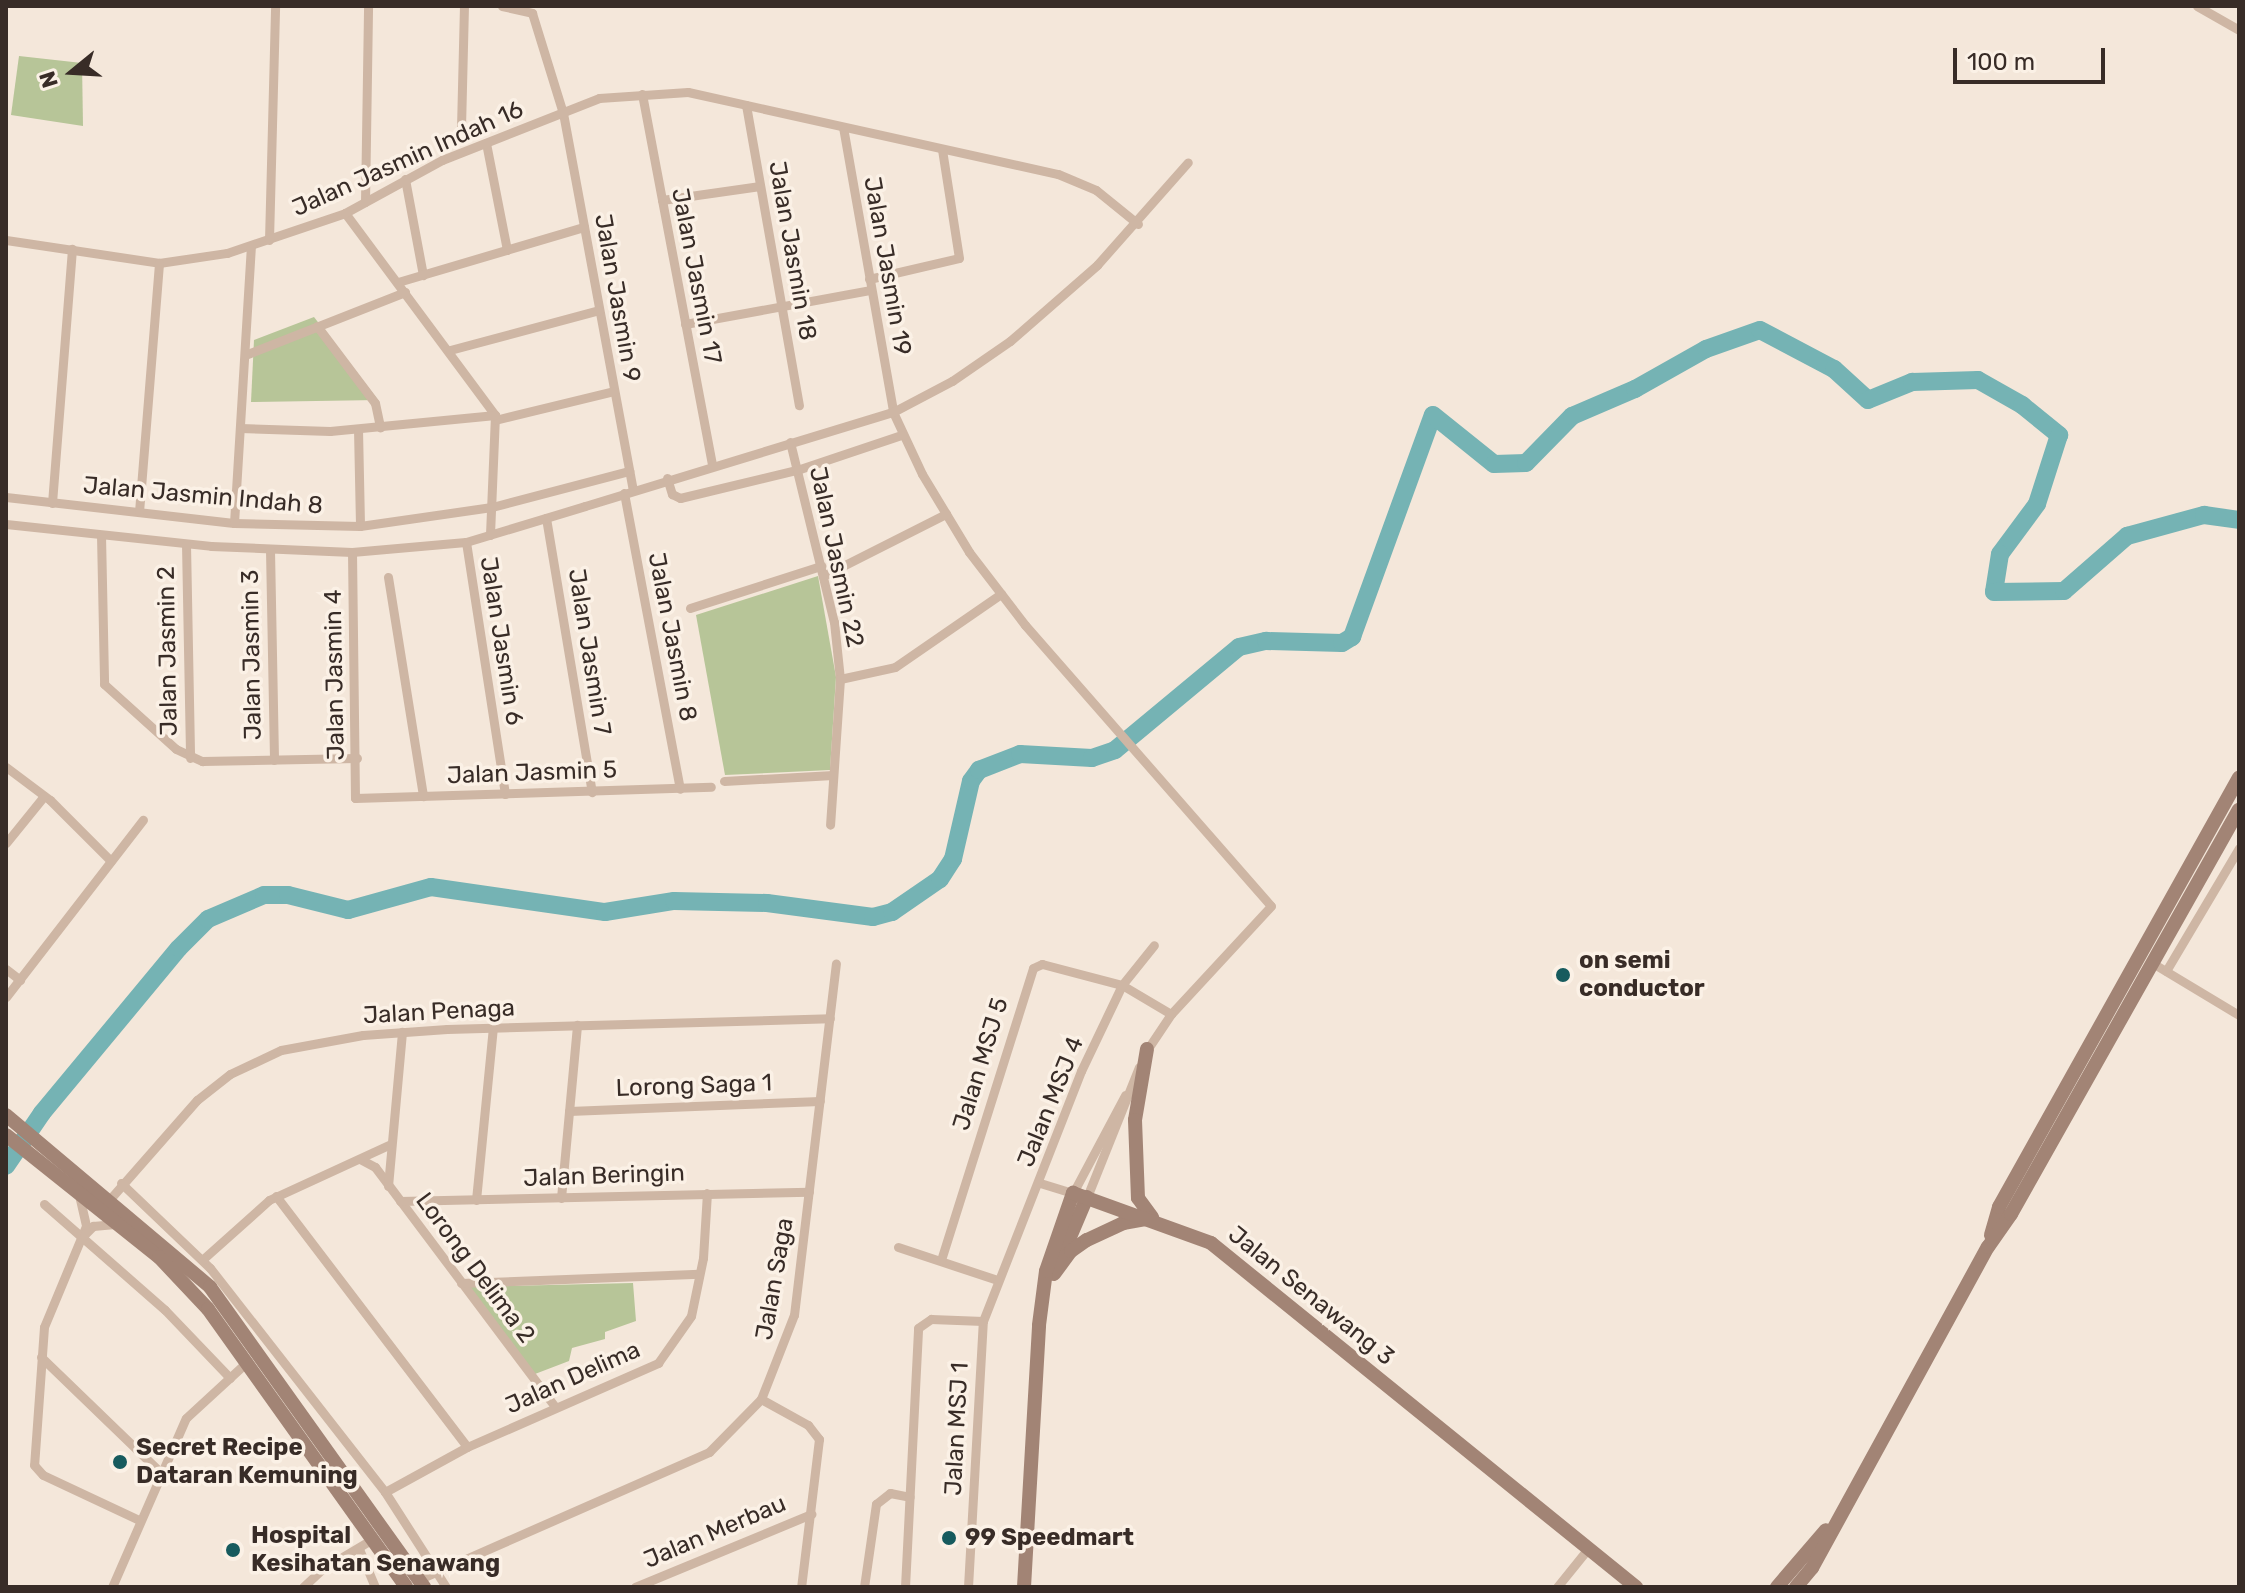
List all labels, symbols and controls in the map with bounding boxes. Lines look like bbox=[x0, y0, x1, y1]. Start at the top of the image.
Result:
north arrow bbox=[32, 32, 112, 112]
scale bar bbox=[1957, 32, 2109, 82]
text: 100 m bbox=[1967, 48, 2035, 76]
text: N bbox=[33, 68, 64, 91]
street label: Jalan Jasmin Indah 16 bbox=[288, 95, 528, 223]
street label: Jalan Jasmin 18 bbox=[762, 159, 822, 343]
street label: Jalan Jasmin 19 bbox=[857, 175, 917, 357]
street label: Jalan Jasmin 17 bbox=[665, 186, 727, 366]
street label: Jalan Jasmin 9 bbox=[588, 212, 646, 384]
street label: Jalan Jasmin 22 bbox=[803, 464, 869, 650]
street label: Jalan Jasmin Indah 8 bbox=[82, 471, 324, 521]
street label: Jalan Jasmin 8 bbox=[642, 550, 702, 724]
street label: Jalan Jasmin 6 bbox=[473, 555, 529, 727]
street label: Jalan Jasmin 2 bbox=[152, 566, 184, 736]
street label: Jalan Jasmin 7 bbox=[562, 567, 616, 737]
street label: Jalan Jasmin 3 bbox=[236, 570, 268, 740]
street label: Jalan Jasmin 4 bbox=[319, 589, 351, 761]
street label: Jalan Jasmin 5 bbox=[446, 756, 618, 790]
place label: on semi conductor bbox=[1579, 947, 1705, 1003]
marker: on semi conductor bbox=[1554, 966, 1572, 984]
street label: Jalan Penaga bbox=[362, 994, 516, 1030]
street label: Jalan MSJ 5 bbox=[947, 994, 1015, 1134]
street label: Jalan MSJ 4 bbox=[1012, 1033, 1090, 1171]
street label: Lorong Saga 1 bbox=[615, 1069, 773, 1103]
street label: Jalan Beringin bbox=[523, 1159, 685, 1193]
street label: Lorong Delima 2 bbox=[409, 1187, 541, 1349]
street label: Jalan Saga bbox=[750, 1216, 800, 1342]
street label: Jalan Senawang 3 bbox=[1222, 1220, 1400, 1372]
street label: Jalan Delima bbox=[501, 1336, 645, 1420]
street label: Jalan MSJ 1 bbox=[939, 1362, 975, 1496]
place label: Secret Recipe Dataran Kemuning bbox=[136, 1434, 358, 1490]
marker: Secret Recipe Dataran Kemuning bbox=[111, 1453, 129, 1471]
street label: Jalan Merbau bbox=[640, 1489, 790, 1575]
place label: Hospital Kesihatan Senawang bbox=[251, 1522, 500, 1578]
place label: 99 Speedmart bbox=[965, 1524, 1134, 1552]
marker: 99 Speedmart bbox=[940, 1529, 958, 1547]
marker: Hospital Kesihatan Senawang bbox=[222, 1539, 244, 1561]

